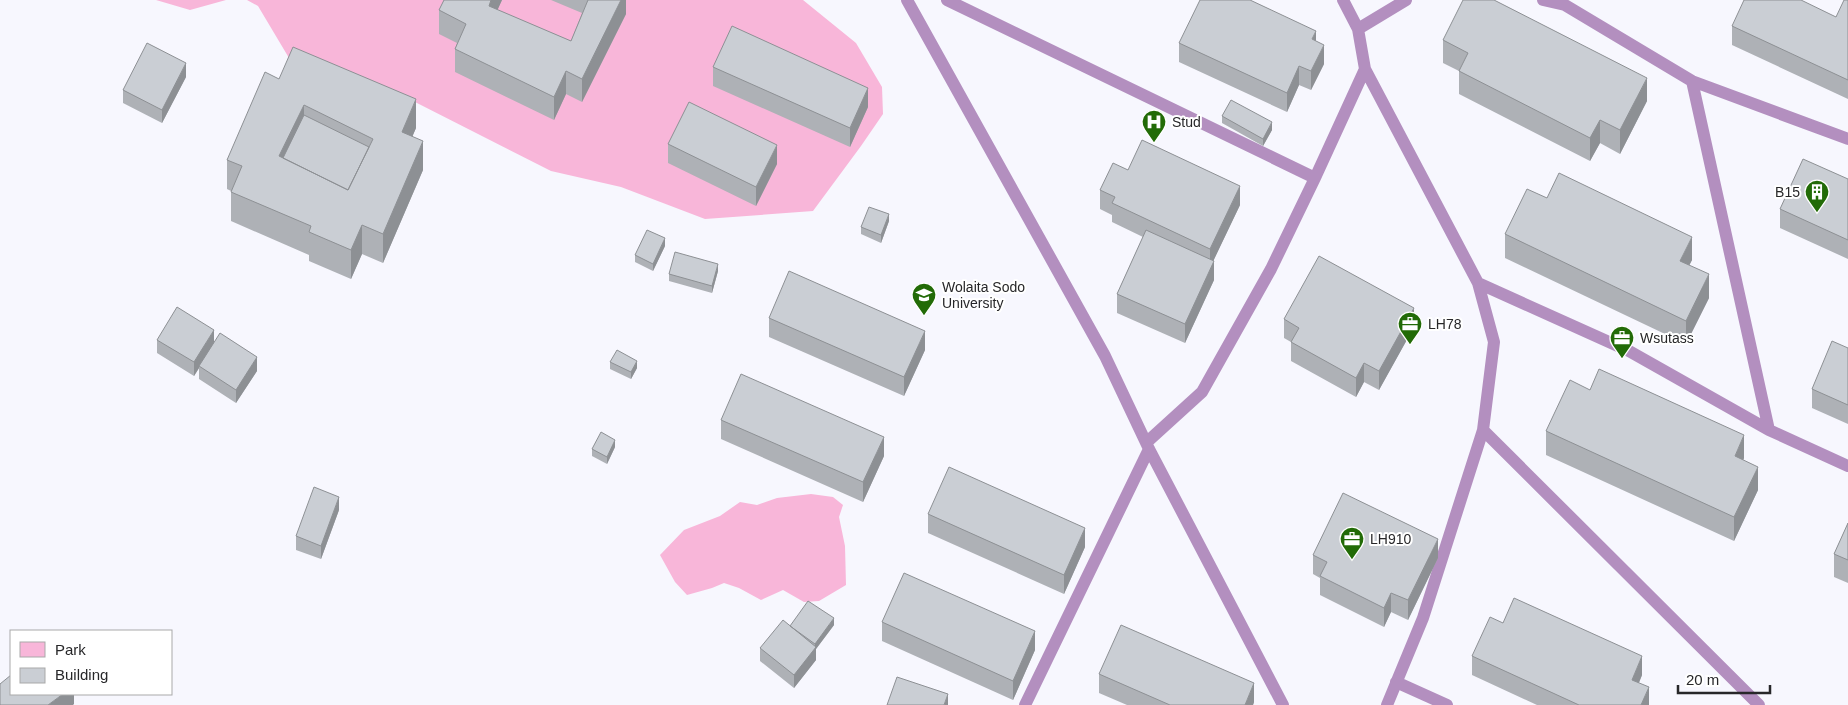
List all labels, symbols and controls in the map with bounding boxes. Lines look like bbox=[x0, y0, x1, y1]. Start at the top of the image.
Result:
hospital icon: Stud bbox=[1141, 109, 1167, 143]
place label: Stud bbox=[1172, 114, 1201, 130]
building icon: B15 bbox=[1804, 179, 1830, 213]
place label: B15 bbox=[1775, 184, 1800, 200]
place label: Wolaita Sodo University bbox=[942, 279, 1025, 311]
school or university icon: Wolaita Sodo University bbox=[911, 282, 937, 316]
office icon: LH78 bbox=[1397, 311, 1423, 345]
place label: LH78 bbox=[1428, 316, 1462, 332]
office icon: Wsutass bbox=[1609, 325, 1635, 359]
place label: Wsutass bbox=[1640, 330, 1694, 346]
office icon: LH910 bbox=[1339, 526, 1365, 560]
place label: LH910 bbox=[1370, 531, 1411, 547]
legend bbox=[10, 630, 172, 695]
text: Park bbox=[55, 641, 86, 658]
scale bar bbox=[1678, 662, 1770, 694]
text: Building bbox=[55, 666, 108, 683]
text: 20 m bbox=[1686, 671, 1719, 688]

